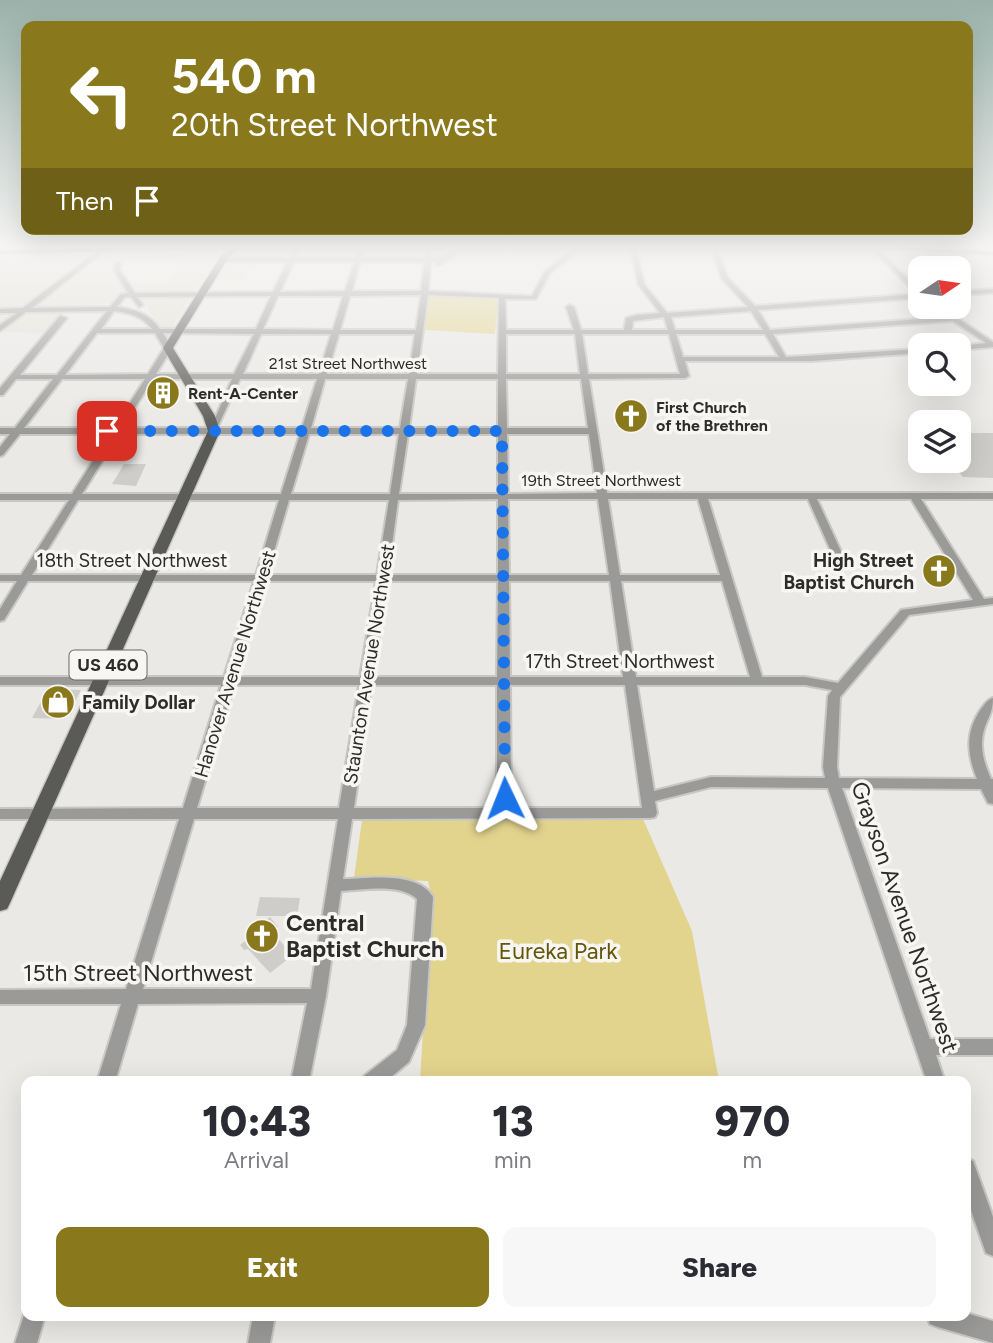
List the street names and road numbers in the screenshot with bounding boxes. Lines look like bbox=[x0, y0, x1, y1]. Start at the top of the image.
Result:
street label: 21st Street Northwest bbox=[269, 354, 427, 373]
street label: 19th Street Northwest bbox=[521, 471, 681, 490]
street label: Staunton Avenue Northwest bbox=[339, 542, 399, 786]
street label: Hanover Avenue Northwest bbox=[189, 548, 281, 780]
street label: 18th Street Northwest bbox=[37, 549, 227, 572]
road number: US 460 bbox=[70, 650, 146, 680]
street label: 17th Street Northwest bbox=[525, 650, 715, 673]
street label: Grayson Avenue Northwest bbox=[845, 778, 965, 1056]
street label: 15th Street Northwest bbox=[23, 959, 253, 987]

